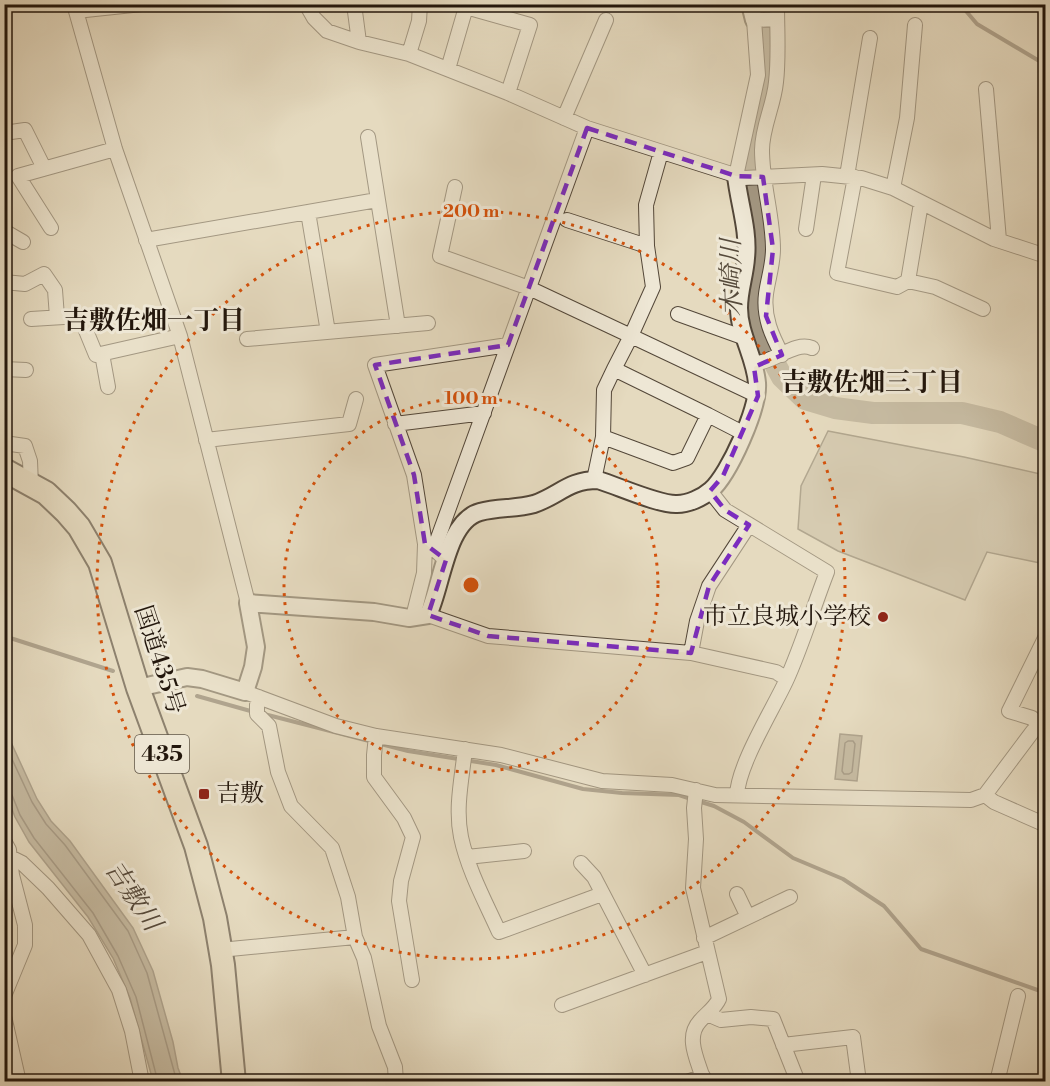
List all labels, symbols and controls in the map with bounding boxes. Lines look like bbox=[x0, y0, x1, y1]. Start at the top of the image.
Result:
text: 200 m bbox=[443, 200, 500, 223]
water label: 木崎川 bbox=[715, 236, 749, 317]
district label: 吉敷佐畑一丁目 bbox=[63, 305, 245, 337]
district label: 吉敷佐畑三丁目 bbox=[781, 367, 963, 399]
text: 100 m bbox=[444, 387, 498, 410]
centre of rings bbox=[461, 575, 481, 595]
street label: 国道435号 bbox=[127, 602, 191, 718]
place label: 市立良城小学校 bbox=[703, 602, 871, 632]
marker: 市立良城小学校 bbox=[876, 610, 890, 624]
road number: 435 bbox=[135, 735, 189, 773]
place label: 吉敷 bbox=[216, 779, 264, 809]
marker: 吉敷 bbox=[197, 787, 211, 801]
water label: 吉敷川 bbox=[98, 855, 170, 940]

